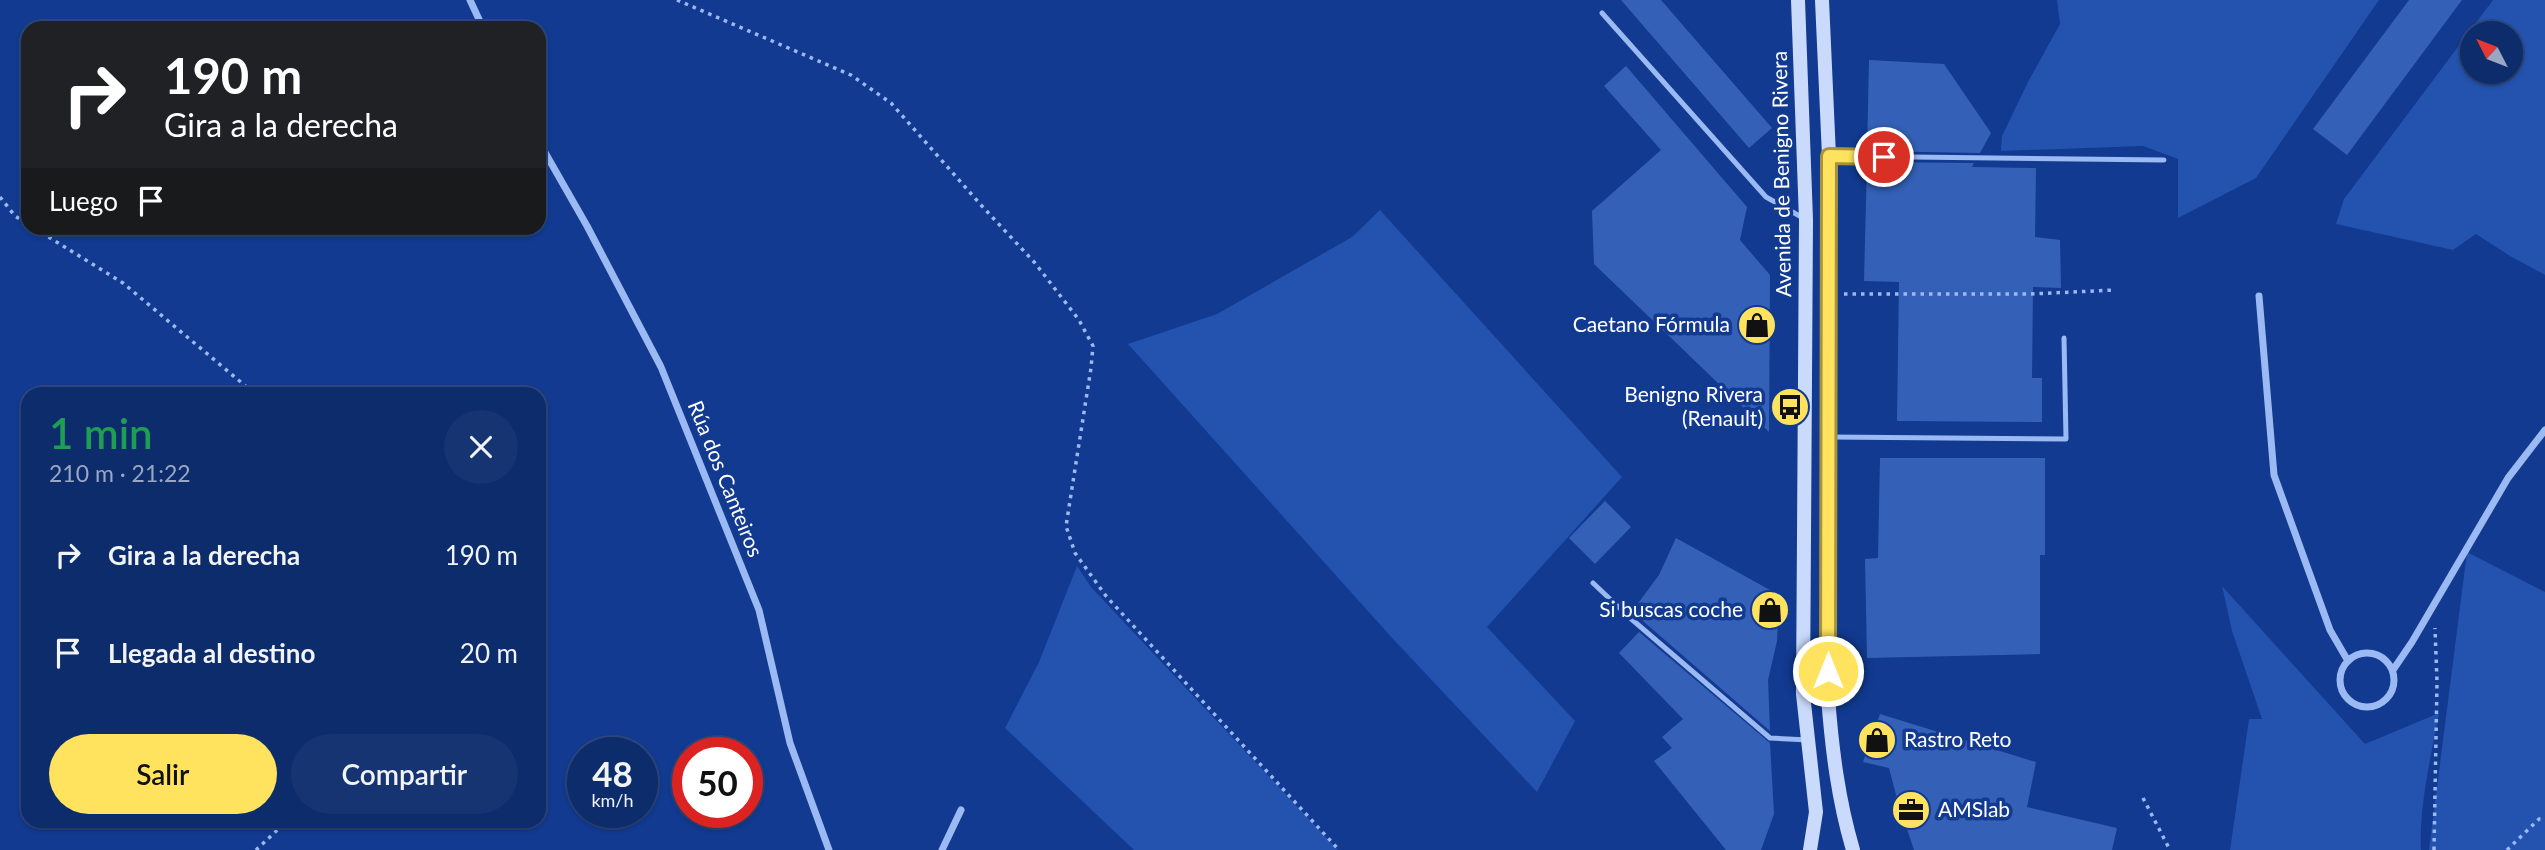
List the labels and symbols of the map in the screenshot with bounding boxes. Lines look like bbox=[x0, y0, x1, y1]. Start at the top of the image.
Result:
north arrow bbox=[2460, 21, 2524, 84]
street label: Avenida de Benigno Rivera bbox=[1766, 51, 1795, 297]
pin bbox=[1854, 127, 1914, 187]
shop icon: Caetano Fórmula bbox=[1736, 304, 1778, 346]
place label: Caetano Fórmula bbox=[1573, 311, 1730, 336]
place label: Benigno Rivera (Renault) bbox=[1624, 381, 1763, 430]
bus stop icon: Benigno Rivera (Renault) bbox=[1769, 386, 1811, 428]
street label: Rúa dos Canteiros bbox=[684, 397, 769, 560]
shop icon: Si buscas coche bbox=[1749, 589, 1791, 631]
place label: Si buscas coche bbox=[1599, 596, 1743, 621]
position arrow bbox=[1791, 634, 1865, 708]
shop icon: Rastro Reto bbox=[1856, 719, 1898, 761]
place label: Rastro Reto bbox=[1904, 726, 2012, 751]
speed limit sign: 50 bbox=[672, 737, 763, 828]
office icon: AMSlab bbox=[1890, 789, 1932, 831]
place label: AMSlab bbox=[1938, 796, 2010, 821]

